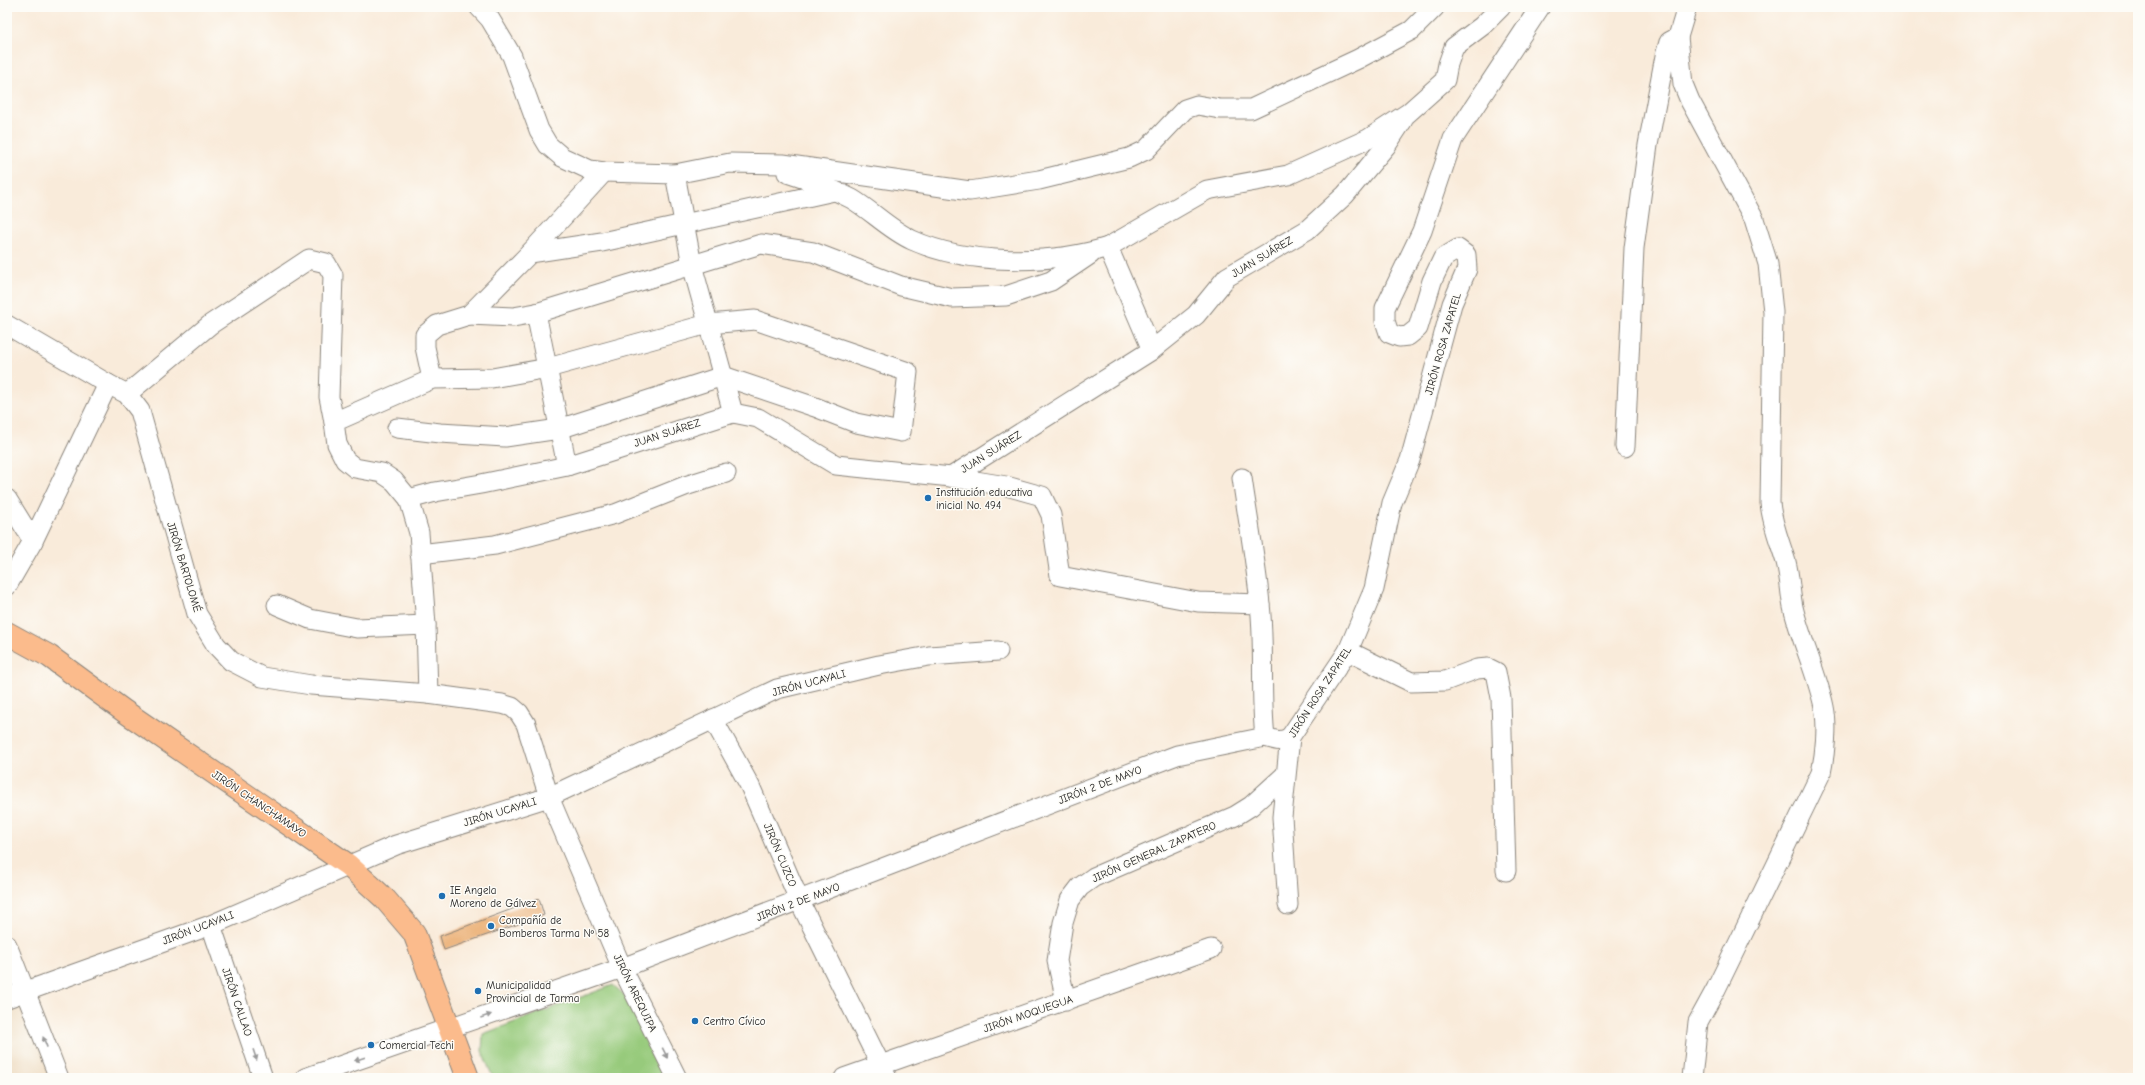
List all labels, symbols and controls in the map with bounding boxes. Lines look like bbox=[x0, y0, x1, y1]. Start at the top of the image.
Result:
street label: JUAN SUÁREZ bbox=[1228, 232, 1296, 280]
street label: JIRÓN ROSA ZAPATEL bbox=[1421, 291, 1464, 397]
street label: JUAN SUÁREZ bbox=[632, 415, 702, 450]
street label: JUAN SUÁREZ bbox=[958, 427, 1024, 476]
place label: Institución educativa inicial No. 494 bbox=[936, 486, 1032, 512]
marker: Institución educativa inicial No. 494 bbox=[923, 493, 933, 503]
street label: JIRÓN BARTOLOMÉ bbox=[164, 520, 205, 614]
street label: JIRÓN ROSA ZAPATEL bbox=[1285, 643, 1354, 740]
street label: JIRÓN UCAYALI bbox=[771, 666, 847, 699]
street label: JIRÓN 2 DE MAYO bbox=[1056, 762, 1144, 807]
street label: JIRÓN CHANCHAMAYO bbox=[209, 767, 309, 841]
street label: JIRÓN UCAYALI bbox=[462, 794, 538, 829]
street label: JIRÓN GENERAL ZAPATERO bbox=[1090, 818, 1218, 885]
street label: JIRÓN CUZCO bbox=[761, 821, 800, 889]
street label: JIRÓN 2 DE MAYO bbox=[754, 879, 842, 924]
place label: IE Angela Moreno de Gálvez bbox=[450, 884, 536, 910]
marker: IE Angela Moreno de Gálvez bbox=[437, 891, 447, 901]
street label: JIRÓN UCAYALI bbox=[160, 907, 236, 948]
place label: Compañía de Bomberos Tarma Nº 58 bbox=[499, 914, 609, 940]
marker: Compañía de Bomberos Tarma Nº 58 bbox=[486, 921, 496, 931]
street label: JIRÓN AREQUIPA bbox=[610, 951, 661, 1035]
street label: JIRÓN CALLAO bbox=[219, 966, 256, 1038]
place label: Municipalidad Provincial de Tarma bbox=[486, 979, 579, 1005]
marker: Municipalidad Provincial de Tarma bbox=[473, 986, 483, 996]
street label: JIRÓN MOQUEGUA bbox=[981, 991, 1075, 1035]
one-way arrow bbox=[481, 1012, 493, 1018]
place label: Centro Cívico bbox=[703, 1015, 766, 1028]
marker: Centro Cívico bbox=[690, 1016, 700, 1026]
one-way arrow bbox=[41, 1035, 47, 1047]
place label: Comercial Techi bbox=[379, 1039, 454, 1052]
marker: Comercial Techi bbox=[366, 1040, 376, 1050]
one-way arrow bbox=[662, 1048, 668, 1059]
one-way arrow bbox=[252, 1049, 258, 1061]
one-way arrow bbox=[353, 1057, 365, 1063]

